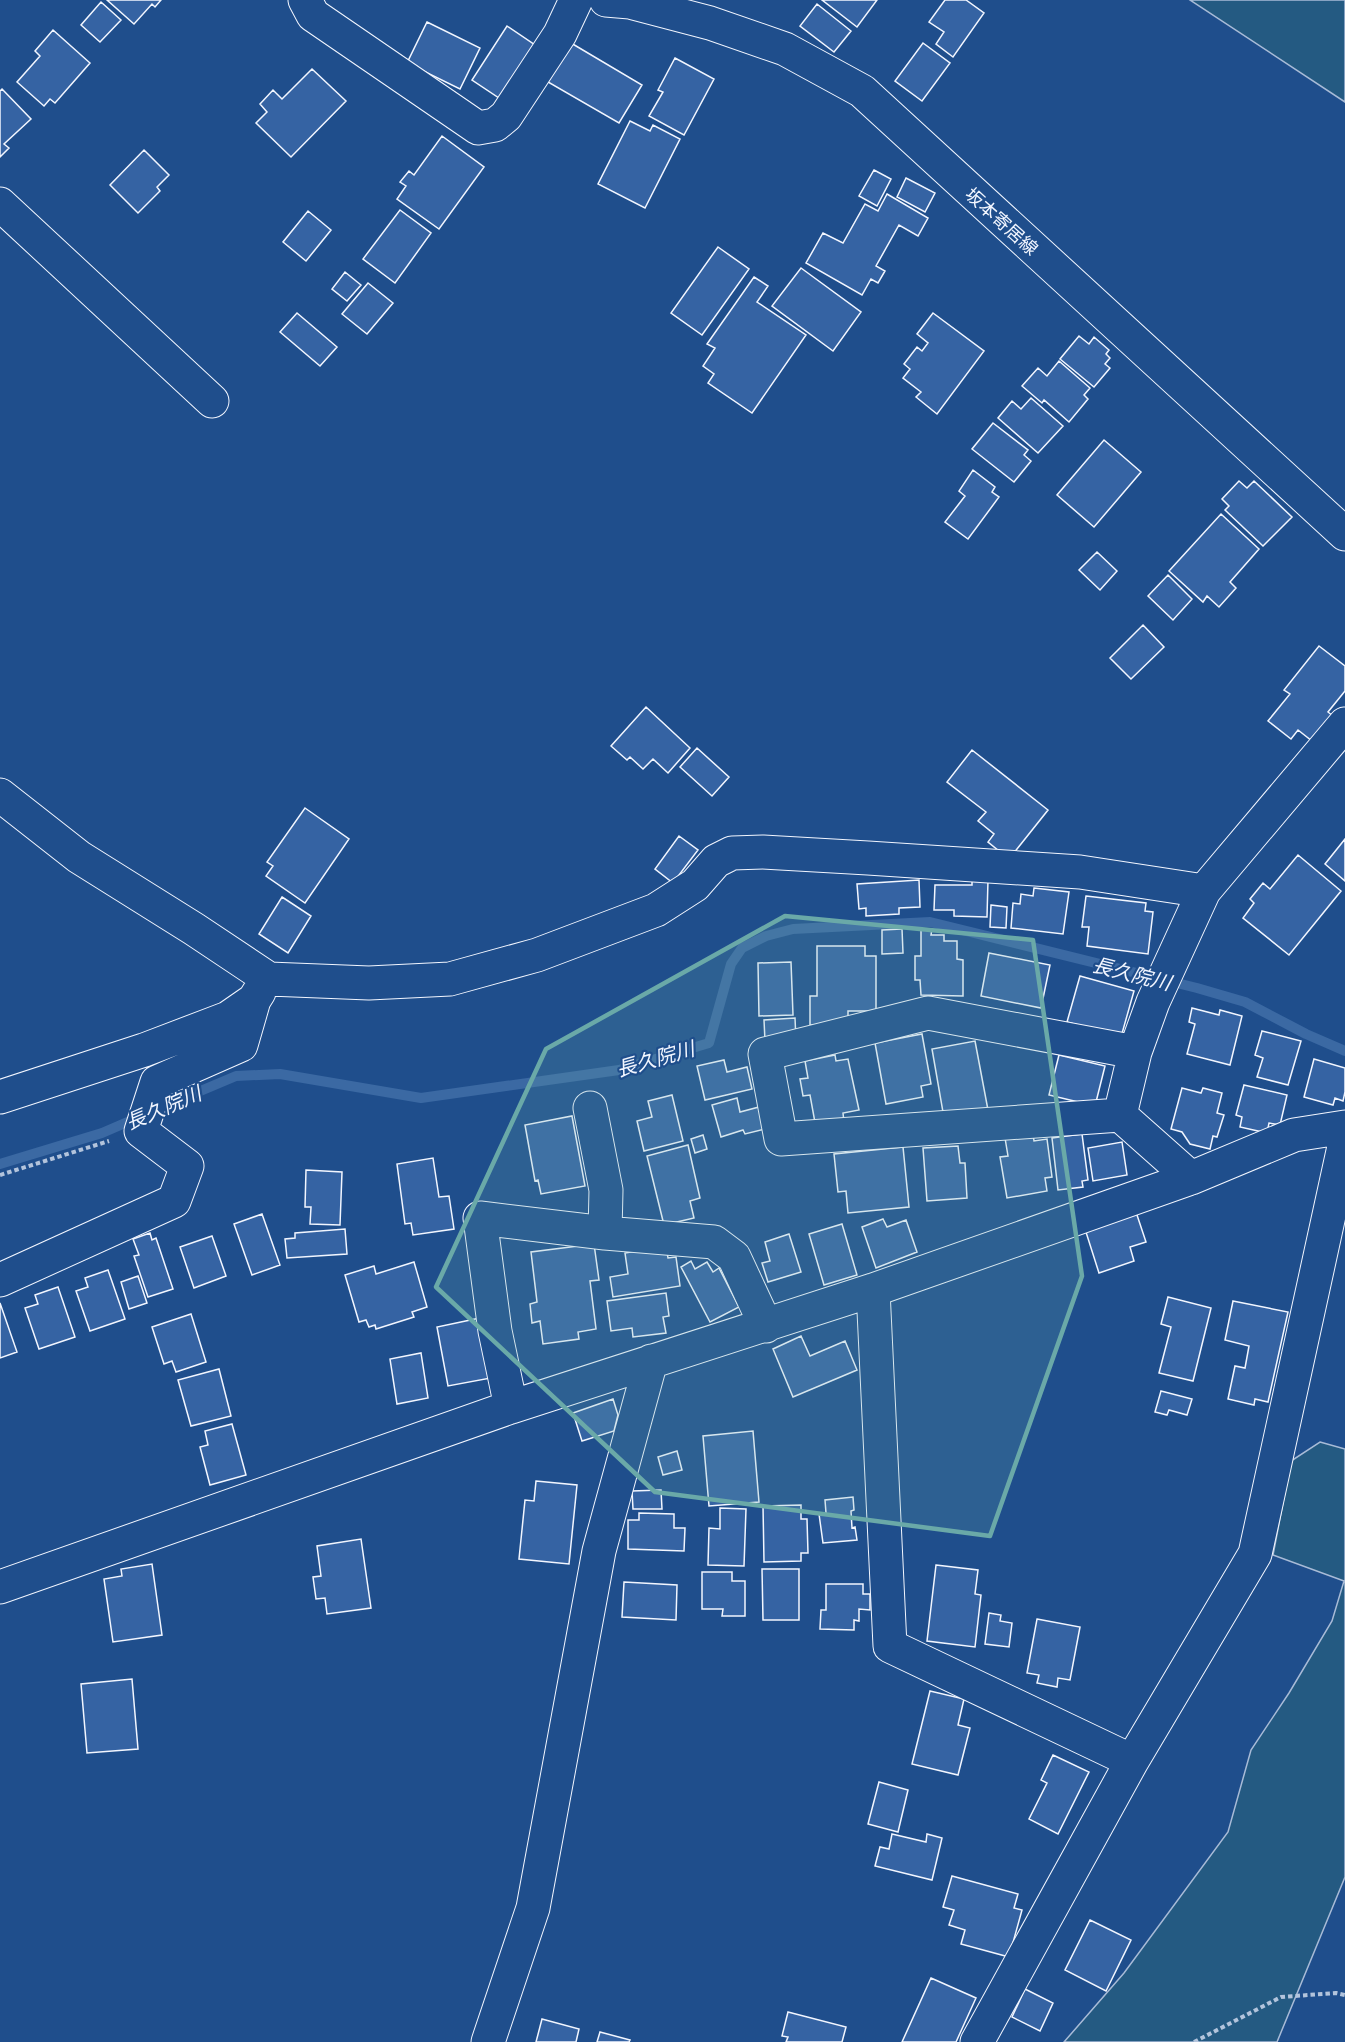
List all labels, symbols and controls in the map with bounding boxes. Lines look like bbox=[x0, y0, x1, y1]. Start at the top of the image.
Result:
street label: 坂本寄居線 bbox=[961, 183, 1043, 259]
water label: 長久院川 bbox=[1090, 952, 1176, 995]
water label: 長久院川 bbox=[613, 1035, 699, 1081]
water label: 長久院川 bbox=[121, 1080, 206, 1134]

